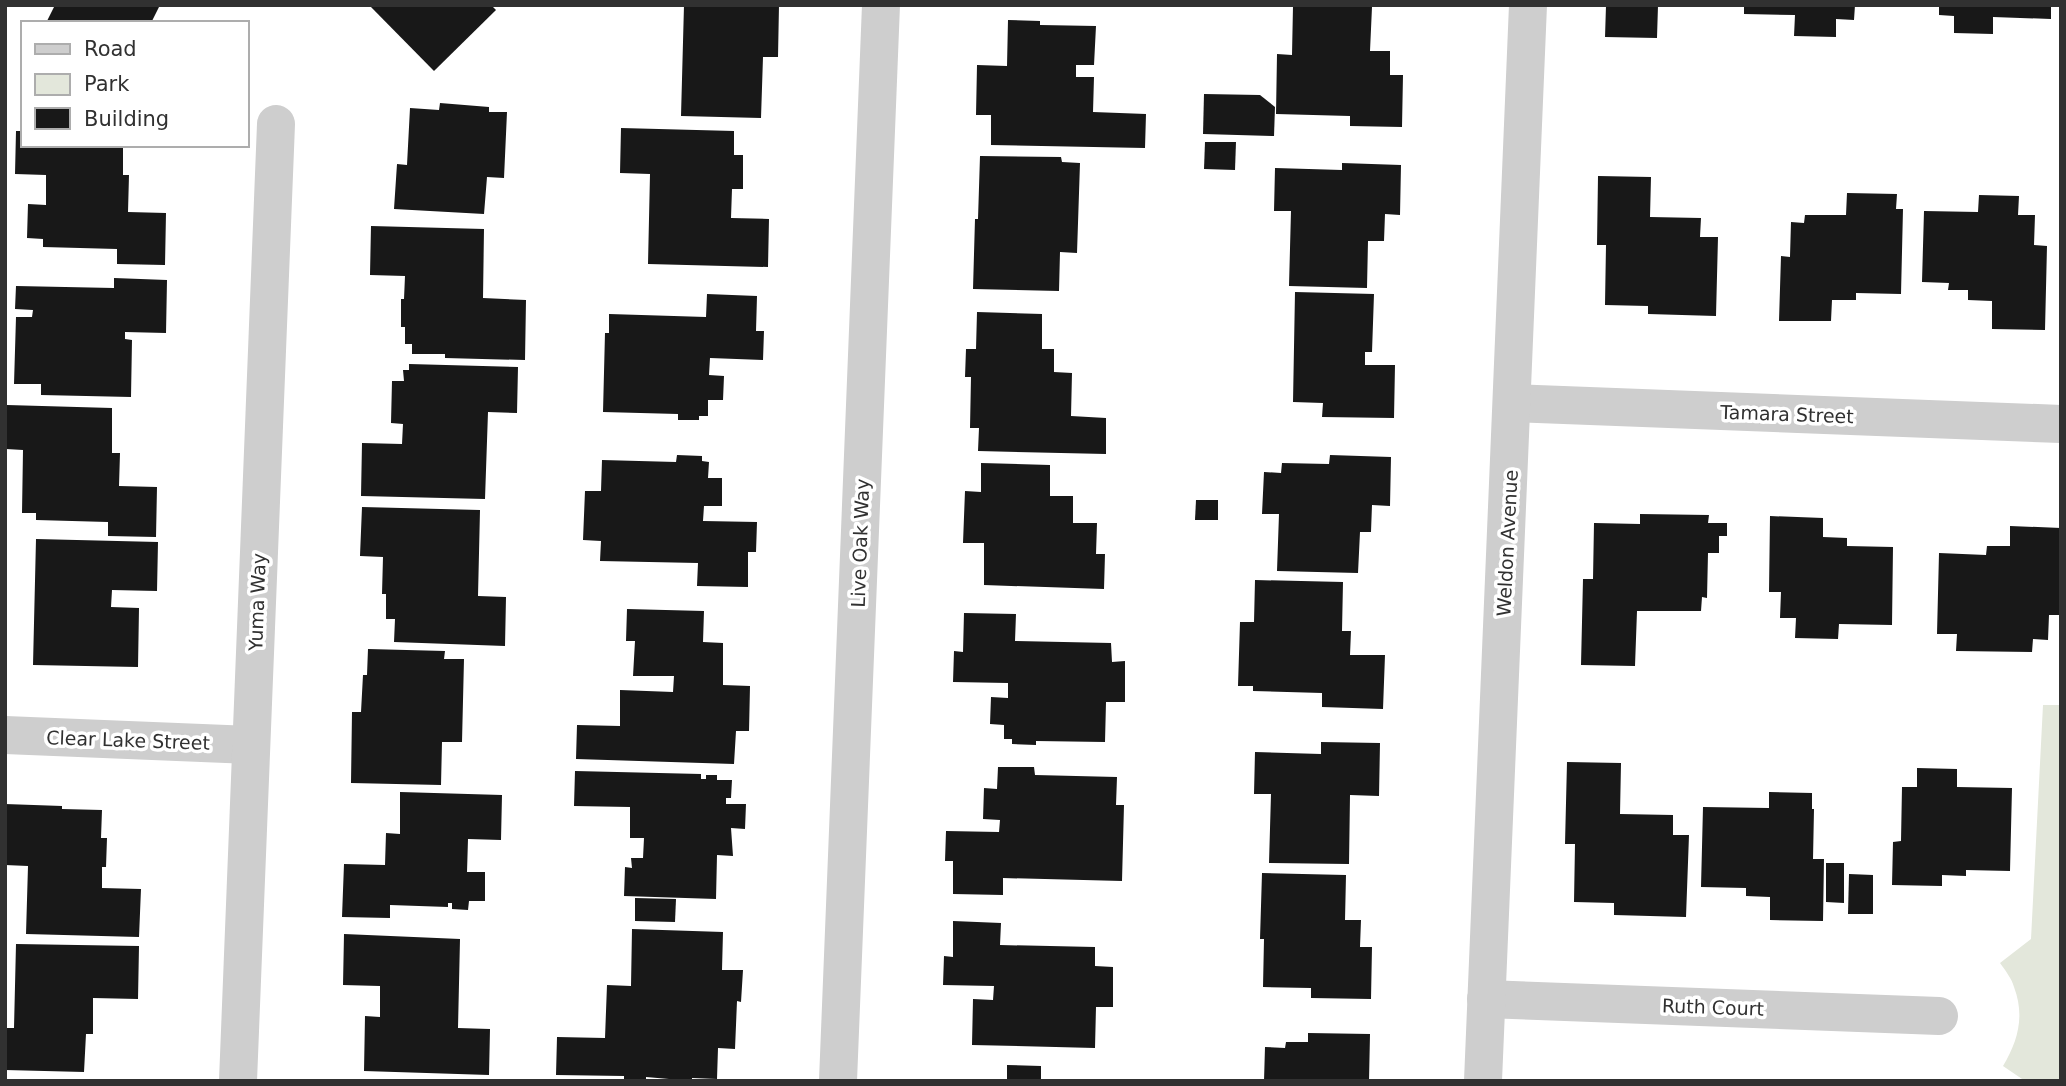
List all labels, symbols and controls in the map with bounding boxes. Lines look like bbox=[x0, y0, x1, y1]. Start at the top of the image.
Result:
legend bbox=[21, 21, 248, 147]
text: Road bbox=[84, 37, 137, 61]
text: Park bbox=[84, 72, 130, 96]
text: Building bbox=[84, 107, 169, 131]
street label: Tamara Street bbox=[1719, 401, 1854, 427]
street label: Weldon Avenue bbox=[1492, 469, 1522, 617]
street label: Live Oak Way bbox=[847, 478, 873, 608]
street label: Yuma Way bbox=[244, 553, 270, 652]
street label: Clear Lake Street bbox=[46, 726, 210, 754]
street label: Ruth Court bbox=[1662, 994, 1764, 1020]

